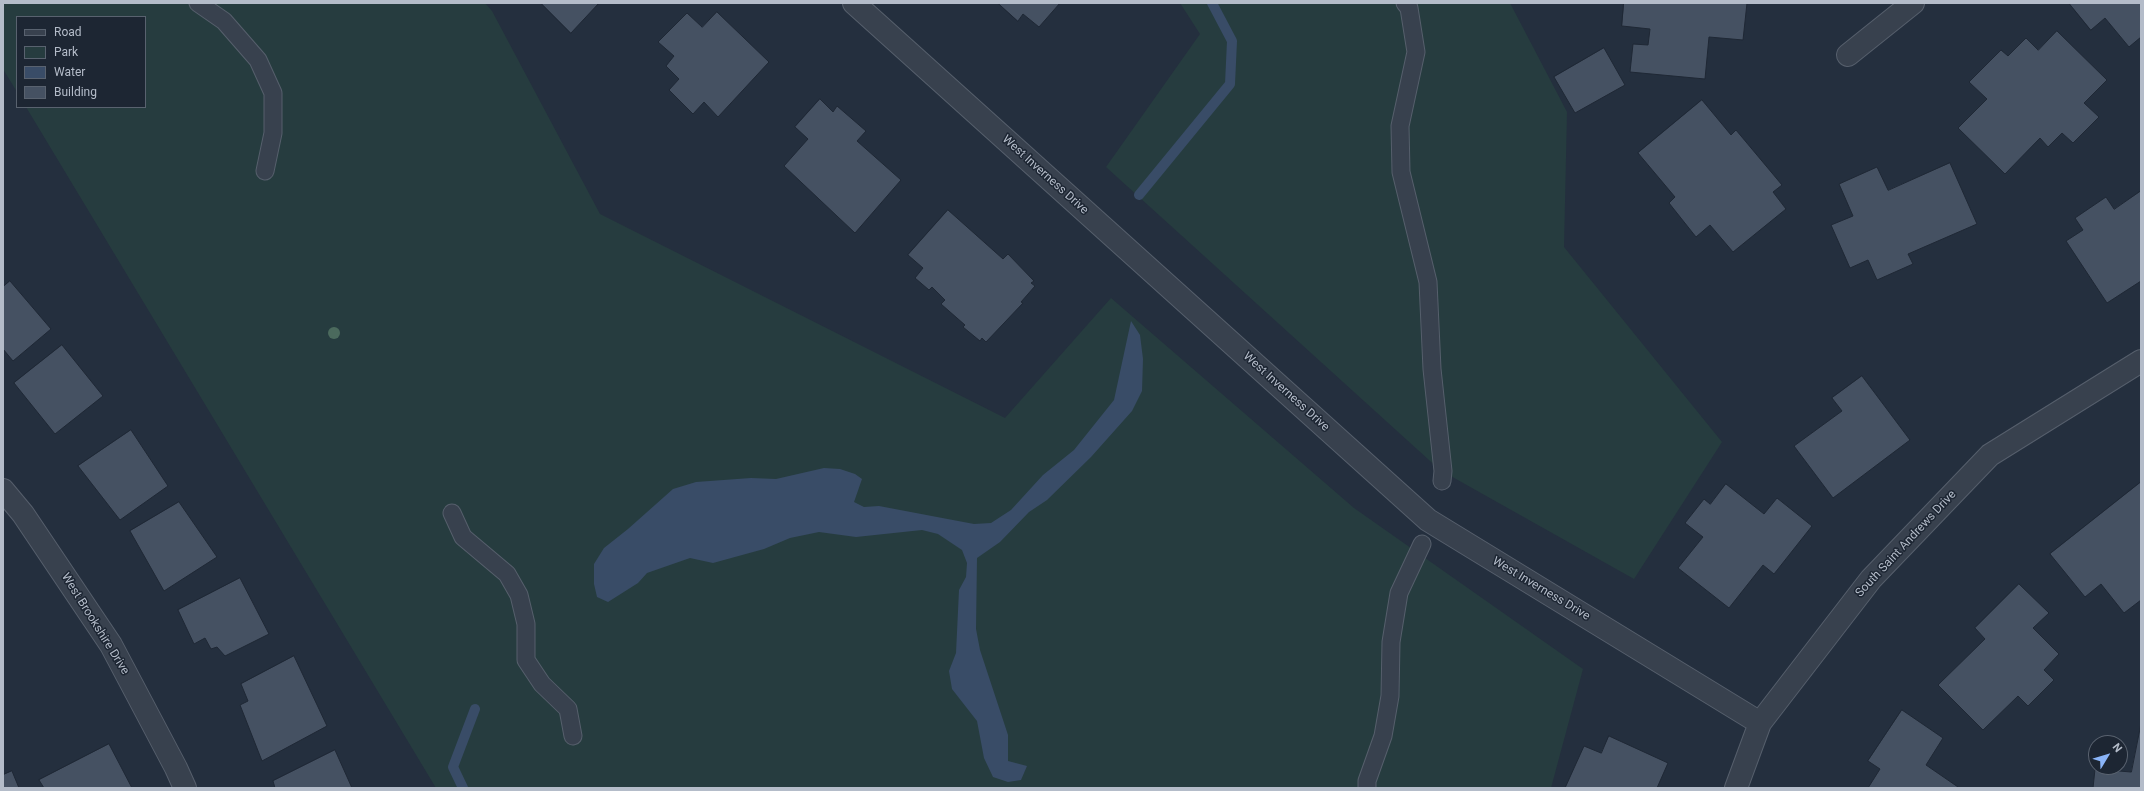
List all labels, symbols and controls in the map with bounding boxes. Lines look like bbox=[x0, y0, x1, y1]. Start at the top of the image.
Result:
legend bbox=[16, 16, 146, 108]
text: Road bbox=[54, 25, 82, 39]
text: Park bbox=[54, 45, 78, 59]
text: Water bbox=[54, 65, 85, 79]
text: Building bbox=[54, 85, 97, 99]
street label: West Inverness Drive bbox=[999, 132, 1091, 218]
street label: West Inverness Drive bbox=[1240, 349, 1332, 435]
street label: South Saint Andrews Drive bbox=[1853, 488, 1959, 600]
street label: West Inverness Drive bbox=[1490, 554, 1592, 624]
street label: West Brookshire Drive bbox=[58, 571, 132, 677]
north arrow bbox=[2088, 735, 2128, 775]
text: N bbox=[2110, 741, 2125, 755]

